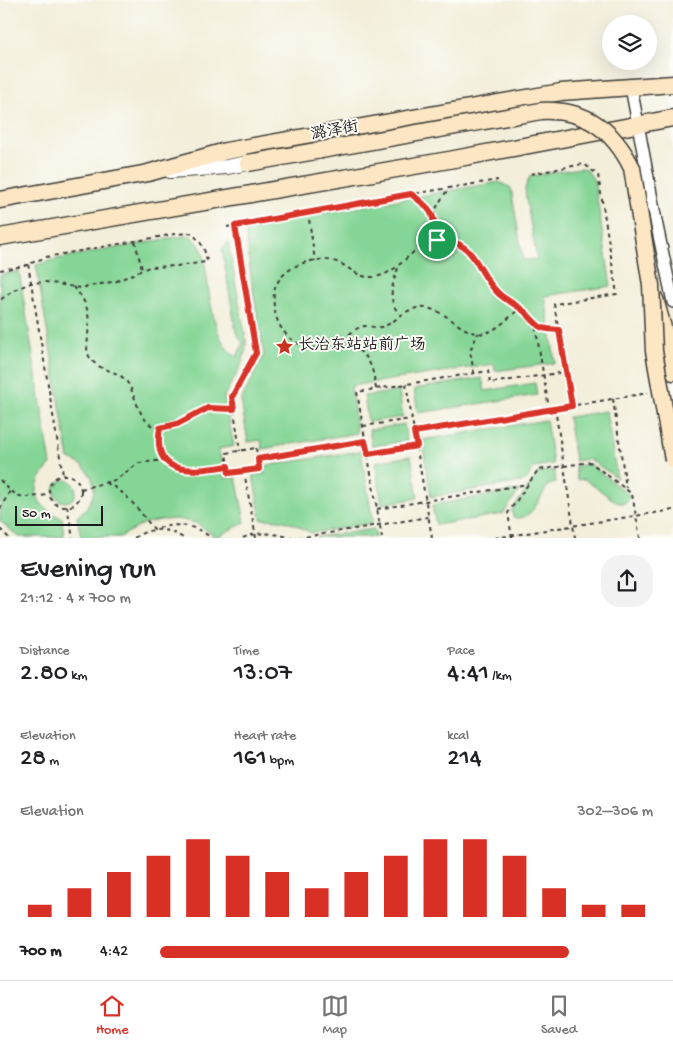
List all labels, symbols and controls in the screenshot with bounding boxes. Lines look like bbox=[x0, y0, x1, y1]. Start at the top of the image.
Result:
map controls bbox=[602, 15, 657, 70]
button: layers bbox=[602, 15, 657, 70]
street label: 潞泽街 bbox=[309, 117, 360, 146]
pin bbox=[416, 219, 458, 261]
icon: arrive bbox=[423, 226, 451, 254]
place label: 长治东站站前广场 bbox=[298, 335, 426, 356]
place icon: 长治东站站前广场 bbox=[274, 336, 294, 356]
scale bar bbox=[15, 502, 102, 526]
text: 50 m bbox=[22, 506, 51, 523]
text: Evening run bbox=[20, 554, 156, 587]
button: share bbox=[601, 555, 653, 607]
text: 21:12 · 4 × 700 m bbox=[20, 590, 131, 609]
text: Distance bbox=[20, 643, 69, 660]
text: Time bbox=[234, 643, 259, 660]
text: Pace bbox=[447, 643, 475, 660]
text: 2.80 bbox=[20, 660, 68, 689]
text: 13:07 bbox=[234, 660, 292, 689]
text: 4:41 bbox=[447, 660, 489, 689]
text: km bbox=[68, 668, 88, 685]
text: /km bbox=[489, 668, 512, 685]
text: Elevation bbox=[20, 728, 76, 745]
text: Heart rate bbox=[234, 728, 296, 745]
text: kcal bbox=[447, 728, 469, 745]
text: 28 bbox=[20, 745, 46, 774]
text: 161 bbox=[234, 745, 267, 774]
text: 214 bbox=[447, 745, 482, 774]
text: m bbox=[46, 753, 59, 770]
text: bpm bbox=[267, 753, 294, 770]
text: Elevation bbox=[20, 803, 84, 822]
text: 302–306 m bbox=[577, 803, 653, 822]
text: 700 m bbox=[20, 943, 62, 962]
text: 4:42 bbox=[100, 943, 128, 962]
tab: Home bbox=[96, 992, 129, 1039]
tab: Map bbox=[321, 992, 349, 1039]
tab: Saved bbox=[541, 992, 577, 1039]

